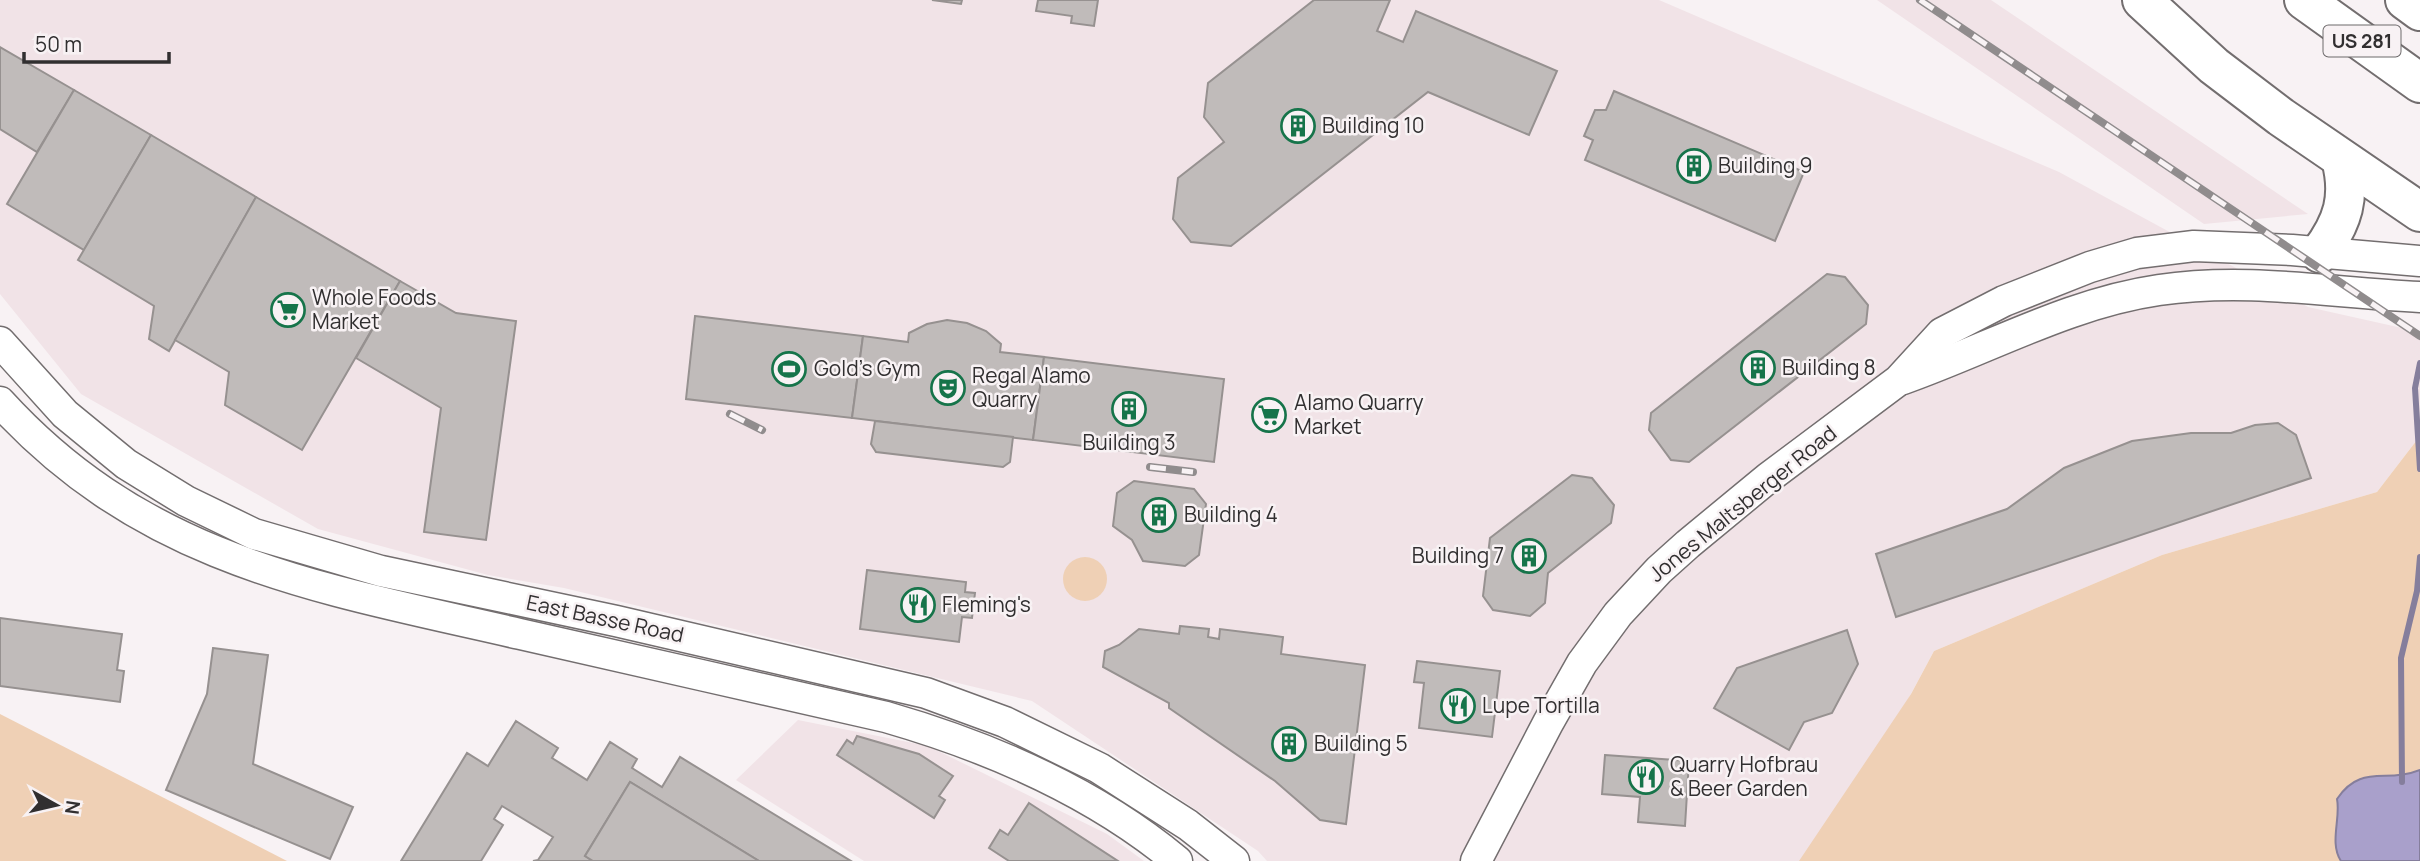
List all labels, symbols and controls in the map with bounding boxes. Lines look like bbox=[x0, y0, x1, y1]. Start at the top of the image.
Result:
scale bar bbox=[24, 21, 170, 65]
road number: US 281 bbox=[2324, 25, 2400, 56]
text: 50 m bbox=[35, 30, 82, 58]
building icon: Building 10 bbox=[1279, 107, 1317, 145]
place label: Building 10 bbox=[1322, 111, 1425, 139]
building icon: Building 9 bbox=[1675, 147, 1713, 185]
place label: Building 9 bbox=[1718, 151, 1813, 179]
place label: Whole Foods Market bbox=[312, 283, 437, 335]
supermarket icon: Whole Foods Market bbox=[269, 291, 307, 329]
building icon: Building 8 bbox=[1739, 349, 1777, 387]
sports icon: Gold's Gym bbox=[770, 350, 808, 388]
place label: Building 8 bbox=[1782, 353, 1876, 381]
place label: Gold's Gym bbox=[814, 354, 920, 382]
place label: Regal Alamo Quarry bbox=[972, 361, 1091, 413]
theatre icon: Regal Alamo Quarry bbox=[929, 369, 967, 407]
place label: Alamo Quarry Market bbox=[1294, 388, 1424, 440]
building icon: Building 3 bbox=[1110, 390, 1148, 428]
supermarket icon: Alamo Quarry Market bbox=[1250, 396, 1288, 434]
street label: Jones Maltsberger Road bbox=[1643, 419, 1842, 588]
place label: Building 3 bbox=[1082, 428, 1176, 456]
building icon: Building 4 bbox=[1140, 496, 1178, 534]
place label: Building 4 bbox=[1184, 500, 1278, 528]
building icon: Building 7 bbox=[1510, 537, 1548, 575]
place label: Building 7 bbox=[1412, 541, 1504, 569]
restaurant icon: Fleming's bbox=[899, 586, 937, 624]
street label: East Basse Road bbox=[524, 588, 686, 648]
place label: Fleming's bbox=[942, 590, 1031, 618]
restaurant icon: Lupe Tortilla bbox=[1439, 687, 1477, 725]
place label: Lupe Tortilla bbox=[1482, 691, 1600, 719]
building icon: Building 5 bbox=[1270, 725, 1308, 763]
place label: Building 5 bbox=[1314, 729, 1408, 757]
place label: Quarry Hofbrau & Beer Garden bbox=[1670, 750, 1818, 802]
restaurant icon: Quarry Hofbrau & Beer Garden bbox=[1627, 758, 1665, 796]
north arrow bbox=[21, 770, 91, 840]
text: N bbox=[59, 799, 87, 816]

